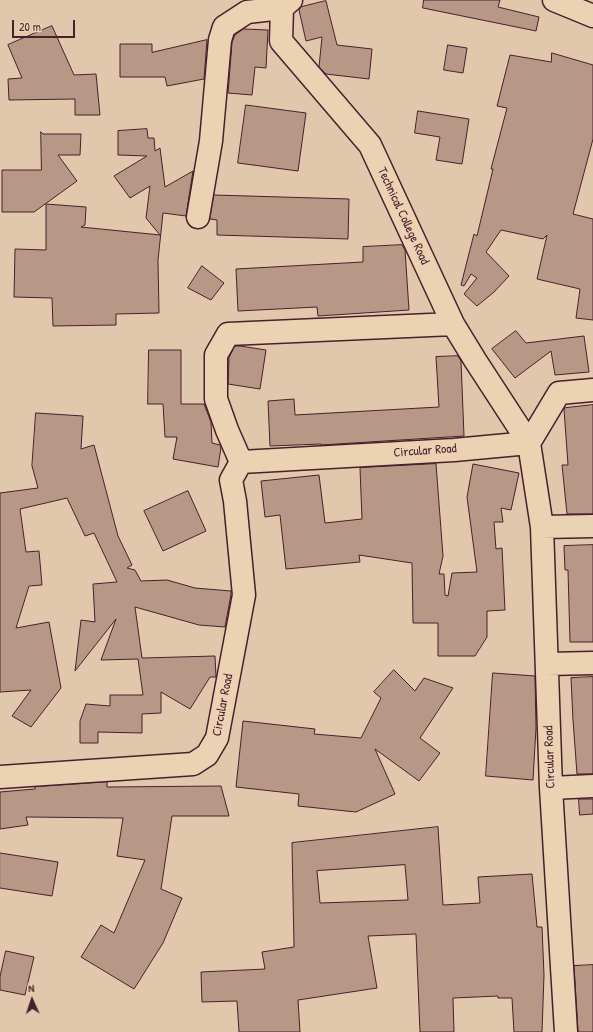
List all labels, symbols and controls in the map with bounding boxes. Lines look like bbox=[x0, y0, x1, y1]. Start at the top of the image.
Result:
scale bar bbox=[14, 12, 77, 38]
text: 20 m bbox=[19, 18, 41, 35]
street label: Technical College Road bbox=[374, 165, 432, 267]
street label: Circular Road bbox=[393, 441, 457, 461]
street label: Circular Road bbox=[209, 673, 237, 737]
street label: Circular Road bbox=[541, 725, 559, 789]
north arrow bbox=[12, 980, 52, 1020]
text: N bbox=[28, 981, 35, 995]

